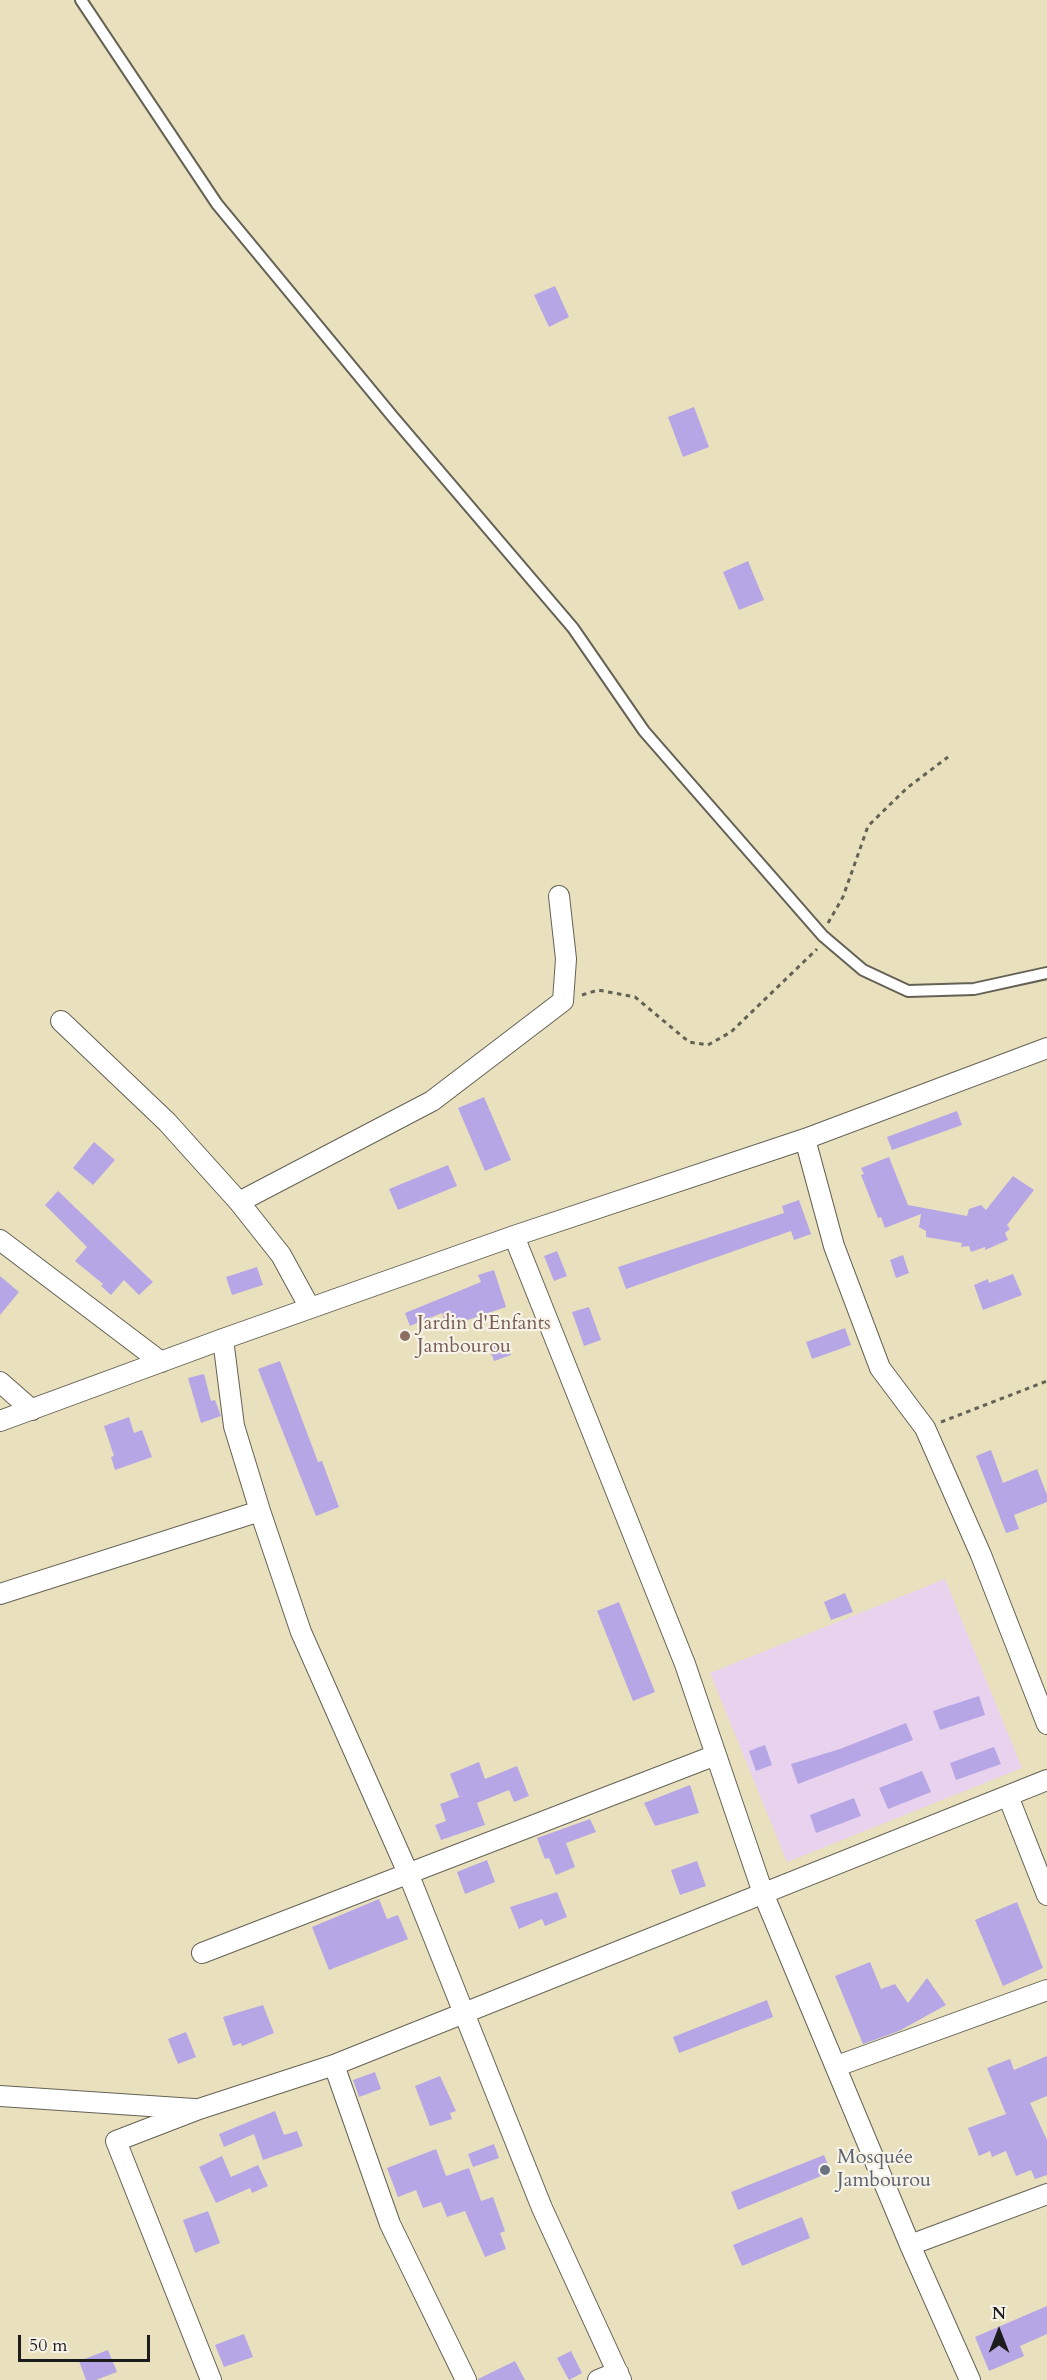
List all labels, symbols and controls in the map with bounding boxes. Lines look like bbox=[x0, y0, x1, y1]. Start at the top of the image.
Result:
place label: Jardin d'Enfants Jambourou bbox=[417, 1312, 551, 1359]
marker: Jardin d'Enfants Jambourou bbox=[398, 1329, 412, 1343]
place label: Mosquée Jambourou bbox=[837, 2146, 931, 2193]
marker: Mosquée Jambourou bbox=[818, 2163, 832, 2177]
north arrow bbox=[969, 2302, 1029, 2362]
text: N bbox=[992, 2303, 1006, 2325]
scale bar bbox=[21, 2323, 153, 2361]
text: 50 m bbox=[29, 2333, 68, 2358]

